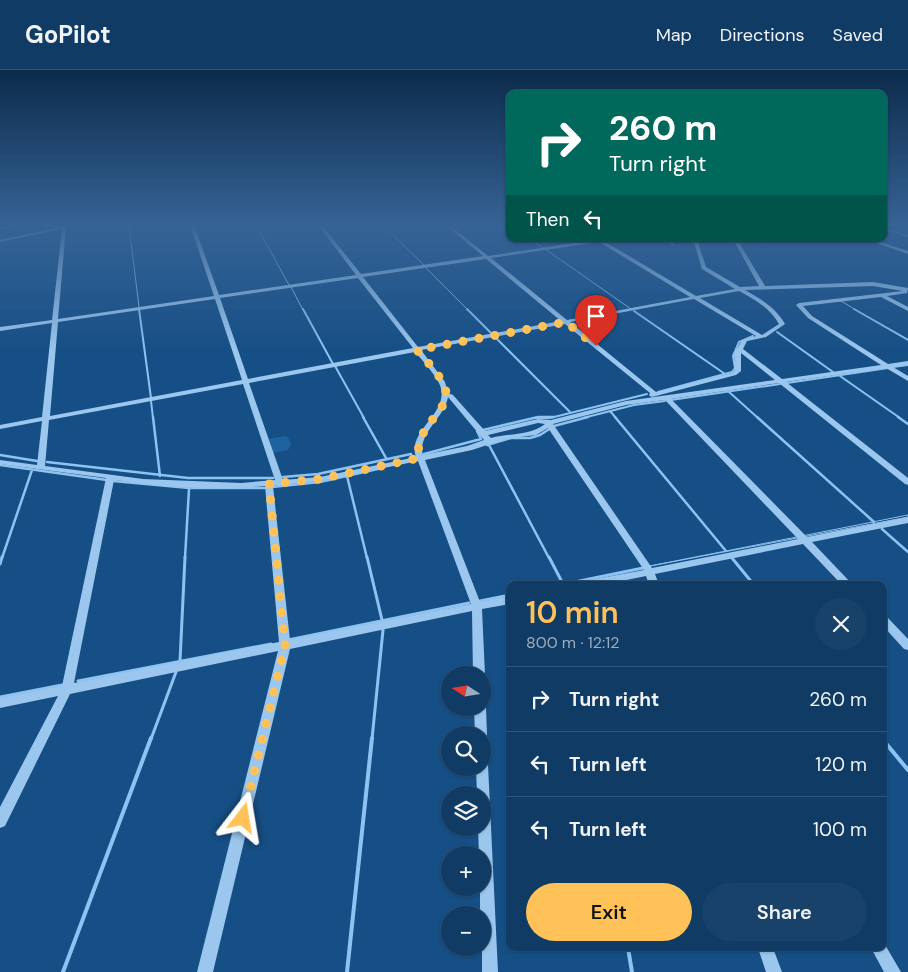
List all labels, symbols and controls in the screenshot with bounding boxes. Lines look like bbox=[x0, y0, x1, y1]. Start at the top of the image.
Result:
text: GoPilot bbox=[25, 19, 111, 50]
text: Map bbox=[656, 23, 692, 47]
text: Directions bbox=[720, 23, 805, 47]
text: Saved bbox=[833, 23, 883, 47]
text: 260 m bbox=[609, 105, 717, 151]
icon: right bbox=[526, 110, 591, 175]
text: Turn right bbox=[609, 149, 706, 178]
icon: left bbox=[579, 205, 607, 233]
text: Then bbox=[526, 207, 569, 232]
pin bbox=[575, 295, 617, 346]
icon: arrive bbox=[582, 302, 610, 330]
text: 10 min bbox=[526, 593, 619, 632]
button: close bbox=[815, 598, 867, 650]
text: 800 m · 12:12 bbox=[526, 632, 619, 653]
north arrow bbox=[441, 666, 491, 716]
map controls bbox=[441, 666, 491, 956]
icon: right bbox=[526, 685, 554, 713]
text: Turn right bbox=[569, 687, 659, 712]
text: 260 m bbox=[809, 687, 867, 712]
button: search bbox=[441, 726, 491, 776]
icon: left bbox=[526, 750, 554, 778]
text: Turn left bbox=[569, 752, 647, 777]
text: 120 m bbox=[815, 752, 867, 777]
button: layers bbox=[441, 786, 491, 836]
position arrow bbox=[216, 791, 268, 843]
icon: left bbox=[526, 815, 554, 843]
text: Turn left bbox=[569, 817, 647, 842]
text: 100 m bbox=[813, 817, 867, 842]
button: + bbox=[441, 846, 491, 896]
button: Exit bbox=[526, 883, 692, 941]
button: Share bbox=[702, 883, 867, 941]
button: − bbox=[441, 906, 491, 956]

